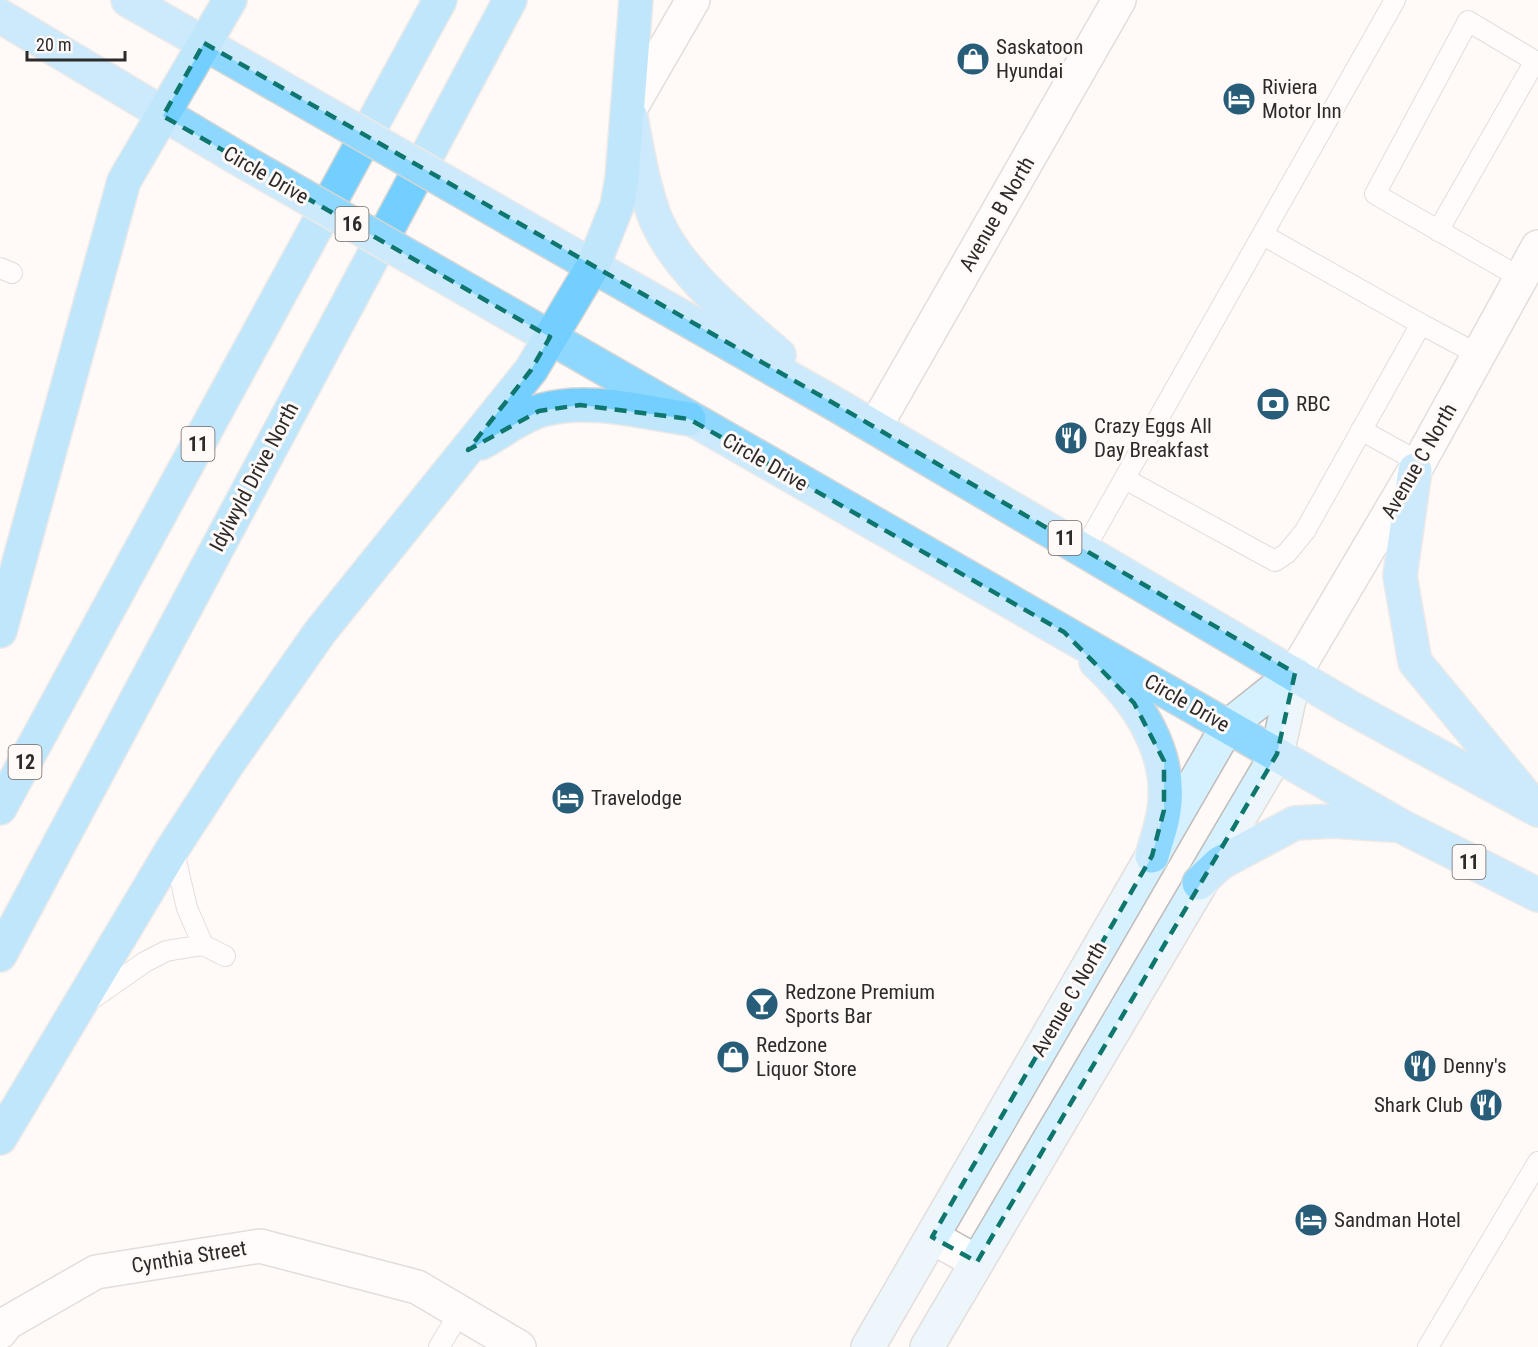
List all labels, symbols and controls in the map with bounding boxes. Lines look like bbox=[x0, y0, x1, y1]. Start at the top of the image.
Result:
scale bar bbox=[27, 24, 124, 62]
text: 20 m bbox=[36, 34, 71, 55]
place label: Saskatoon Hyundai bbox=[996, 35, 1083, 83]
shop icon: Saskatoon Hyundai bbox=[955, 41, 991, 77]
place label: Riviera Motor Inn bbox=[1262, 75, 1342, 123]
hotel icon: Riviera Motor Inn bbox=[1221, 81, 1257, 117]
street label: Circle Drive bbox=[219, 141, 313, 209]
street label: Avenue B North bbox=[955, 152, 1039, 276]
road number: 16 bbox=[336, 207, 368, 241]
bank icon: RBC bbox=[1255, 386, 1291, 422]
place label: RBC bbox=[1296, 392, 1331, 416]
street label: Idylwyld Drive North bbox=[205, 398, 303, 556]
street label: Avenue C North bbox=[1376, 399, 1462, 523]
place label: Crazy Eggs All Day Breakfast bbox=[1094, 414, 1212, 462]
restaurant icon: Crazy Eggs All Day Breakfast bbox=[1053, 420, 1089, 456]
road number: 11 bbox=[182, 427, 214, 461]
street label: Circle Drive bbox=[718, 428, 812, 496]
road number: 11 bbox=[1048, 521, 1082, 555]
street label: Circle Drive bbox=[1140, 669, 1234, 737]
road number: 12 bbox=[9, 745, 42, 779]
hotel icon: Travelodge bbox=[550, 780, 586, 816]
place label: Travelodge bbox=[591, 786, 682, 810]
road number: 11 bbox=[1452, 845, 1486, 879]
street label: Avenue C North bbox=[1026, 937, 1112, 1061]
place label: Redzone Premium Sports Bar bbox=[785, 980, 935, 1028]
bar icon: Redzone Premium Sports Bar bbox=[744, 986, 780, 1022]
place label: Redzone Liquor Store bbox=[756, 1033, 857, 1081]
shop icon: Redzone Liquor Store bbox=[715, 1039, 751, 1075]
restaurant icon: Denny's bbox=[1402, 1048, 1438, 1084]
place label: Denny's bbox=[1443, 1054, 1507, 1078]
restaurant icon: Shark Club bbox=[1468, 1087, 1504, 1123]
place label: Shark Club bbox=[1374, 1093, 1463, 1117]
hotel icon: Sandman Hotel bbox=[1293, 1202, 1329, 1238]
place label: Sandman Hotel bbox=[1334, 1208, 1461, 1232]
street label: Cynthia Street bbox=[130, 1236, 248, 1278]

